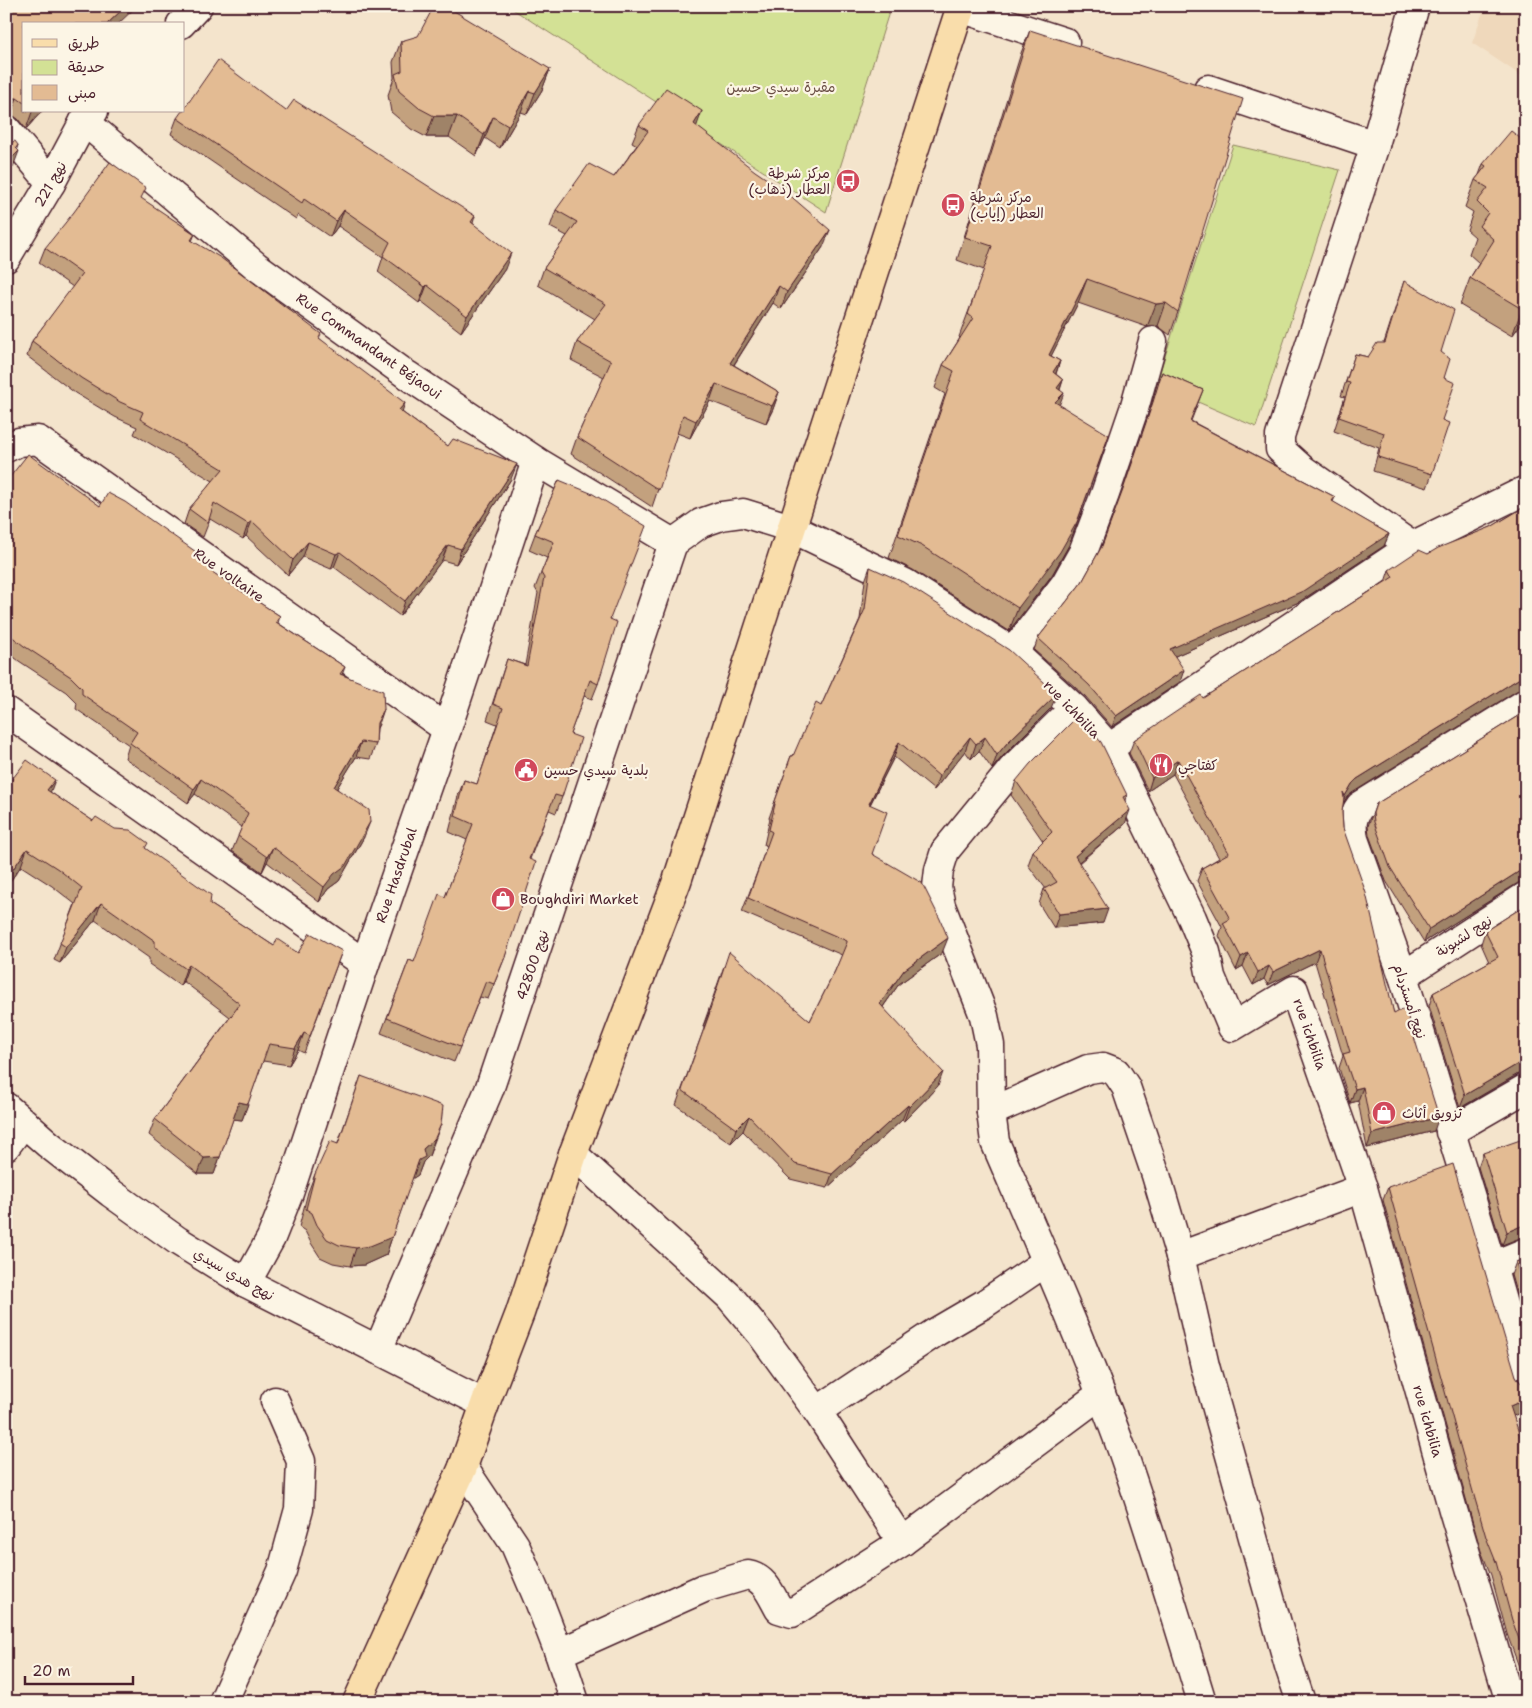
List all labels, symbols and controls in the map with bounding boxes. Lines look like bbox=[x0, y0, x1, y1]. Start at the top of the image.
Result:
legend bbox=[22, 22, 185, 112]
text: طريق bbox=[68, 33, 100, 53]
text: حديقة bbox=[68, 57, 105, 77]
park label: مقبرة سيدي حسين bbox=[727, 78, 835, 98]
text: مبنى bbox=[68, 83, 96, 103]
street label: نهج 221 bbox=[30, 158, 71, 210]
place label: مركز شرطة العطار (ذهاب) bbox=[748, 164, 830, 198]
bus stop icon: مركز شرطة العطار (ذهاب) bbox=[835, 168, 861, 194]
place label: مركز شرطة العطار (إياب) bbox=[970, 188, 1044, 222]
bus stop icon: مركز شرطة العطار (إياب) bbox=[940, 192, 966, 218]
street label: Rue Commandant Béjaoui bbox=[293, 289, 445, 403]
street label: Rue voltaire bbox=[190, 544, 268, 606]
street label: rue ichbilia bbox=[1040, 676, 1105, 742]
restaurant icon: كفتاجي bbox=[1148, 752, 1174, 778]
place label: كفتاجي bbox=[1178, 756, 1217, 778]
public building icon: بلدية سيدي حسين bbox=[513, 757, 539, 783]
place label: بلدية سيدي حسين bbox=[544, 761, 649, 781]
street label: Rue Hasdrubal bbox=[371, 824, 421, 925]
shop icon: Boughdiri Market bbox=[490, 886, 516, 912]
place label: Boughdiri Market bbox=[520, 890, 639, 908]
street label: نهج لشبونة bbox=[1433, 911, 1496, 962]
street label: نهج 42800 bbox=[512, 928, 553, 1003]
street label: نهج أمستردام bbox=[1388, 961, 1431, 1041]
street label: rue ichbilia bbox=[1289, 996, 1331, 1072]
shop icon: تزويق أثاث bbox=[1371, 1100, 1397, 1126]
place label: تزويق أثاث bbox=[1402, 1104, 1463, 1122]
street label: نهج هدي سيدي bbox=[189, 1244, 278, 1306]
street label: rue ichbilia bbox=[1409, 1383, 1447, 1460]
scale bar bbox=[25, 1653, 132, 1685]
text: 20 m bbox=[32, 1661, 71, 1681]

